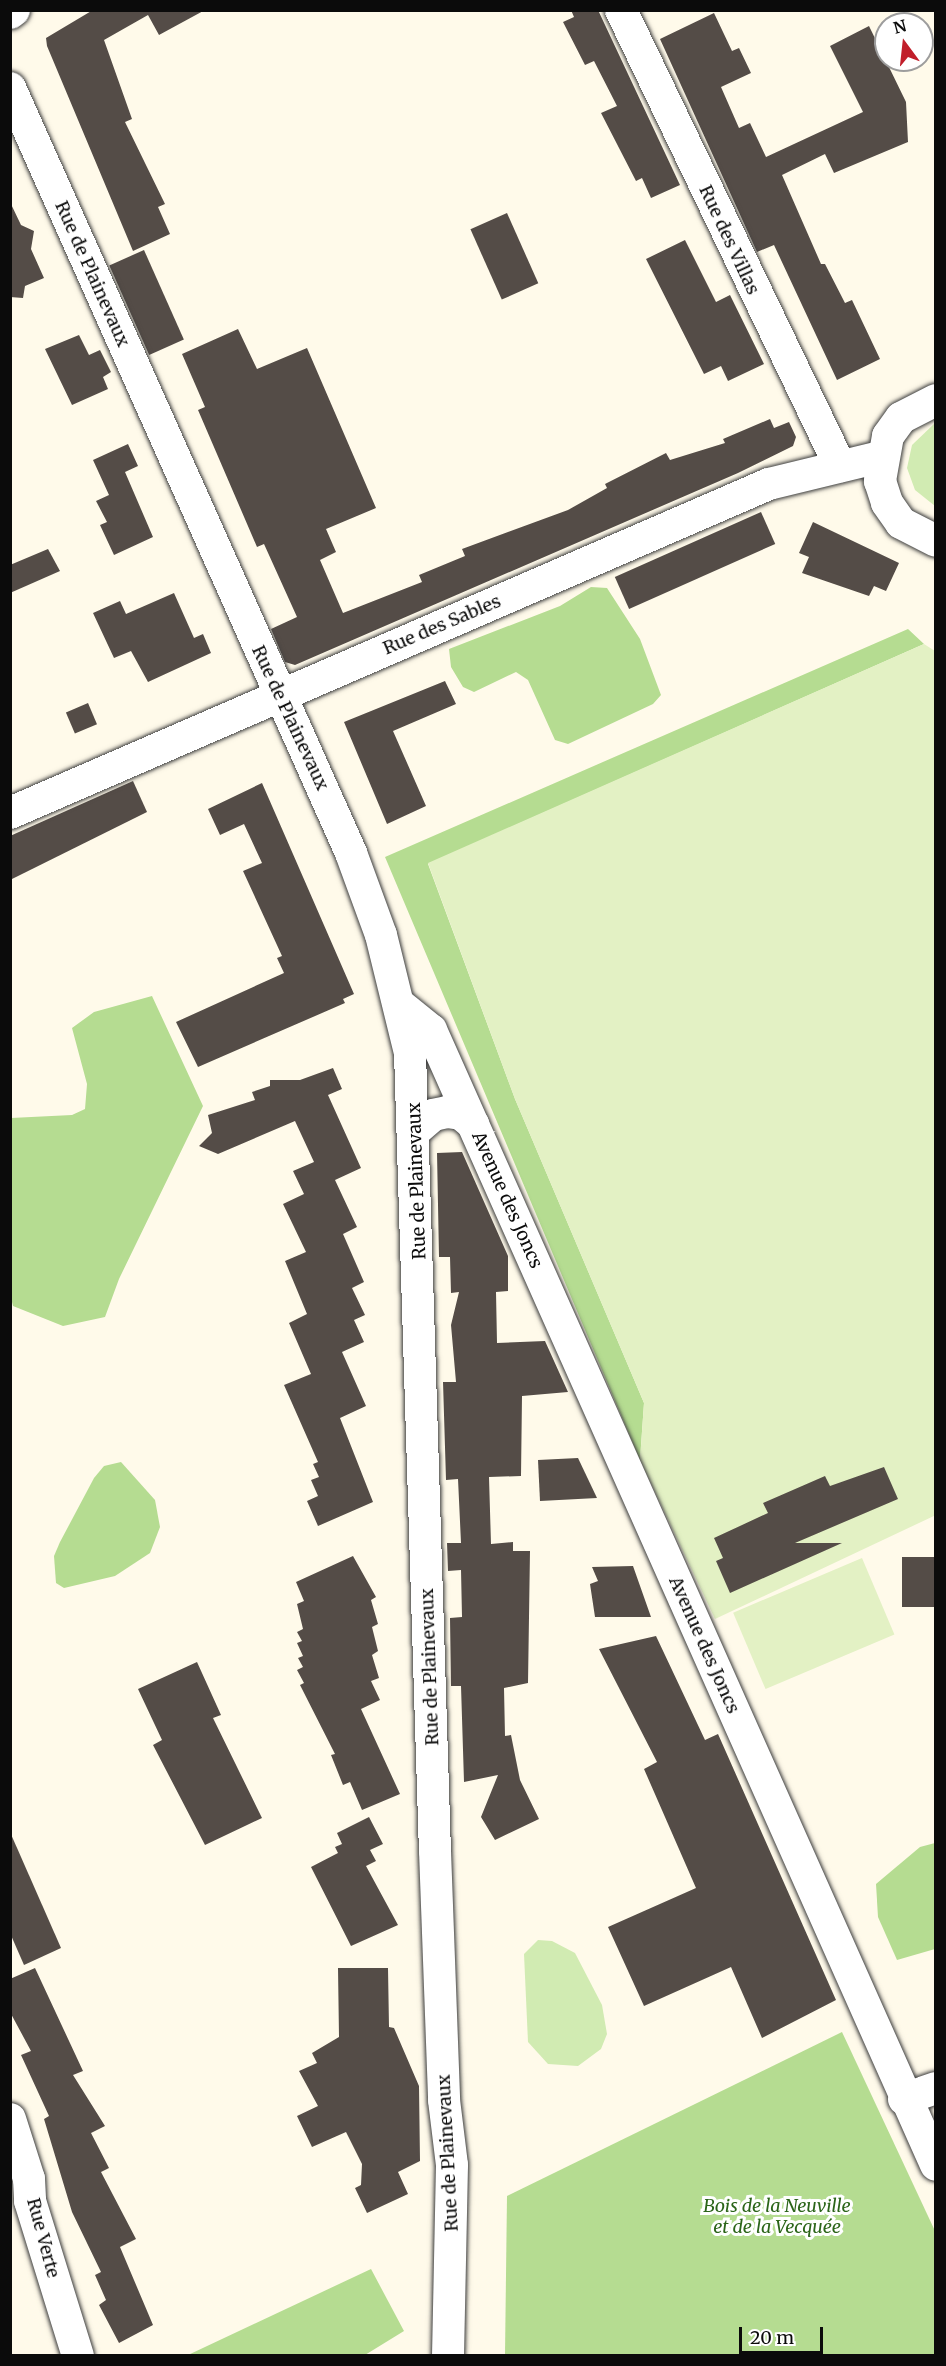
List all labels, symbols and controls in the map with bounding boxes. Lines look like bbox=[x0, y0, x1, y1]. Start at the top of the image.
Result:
north arrow bbox=[874, 12, 934, 72]
text: N bbox=[891, 15, 909, 38]
street label: Rue des Villas bbox=[694, 182, 764, 298]
street label: Rue de Plainevaux bbox=[50, 198, 134, 350]
street label: Rue des Sables bbox=[380, 590, 504, 660]
street label: Rue de Plainevaux bbox=[247, 642, 333, 794]
street label: Rue de Plainevaux bbox=[403, 1102, 431, 1260]
street label: Avenue des Joncs bbox=[467, 1128, 547, 1272]
street label: Avenue des Joncs bbox=[664, 1573, 744, 1717]
street label: Rue de Plainevaux bbox=[416, 1588, 444, 1746]
street label: Rue de Plainevaux bbox=[433, 2074, 463, 2232]
street label: Rue Verte bbox=[22, 2196, 64, 2280]
park label: Bois de la Neuville et de la Vecquée bbox=[703, 2196, 851, 2238]
scale bar bbox=[742, 2315, 826, 2353]
text: 20 m bbox=[750, 2326, 794, 2349]

